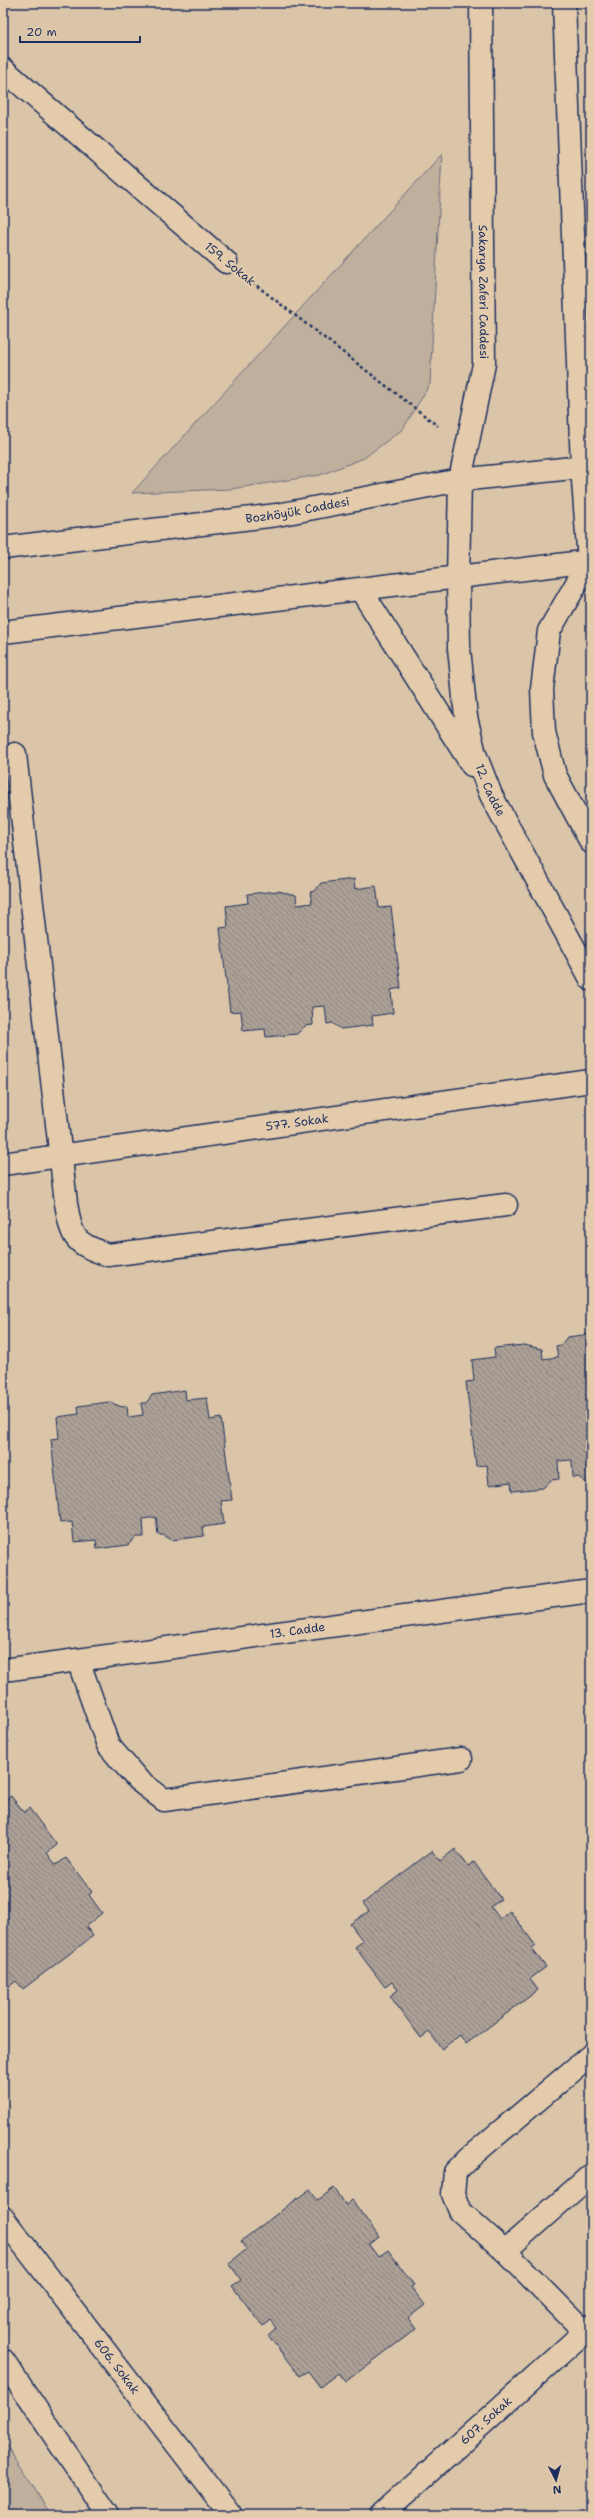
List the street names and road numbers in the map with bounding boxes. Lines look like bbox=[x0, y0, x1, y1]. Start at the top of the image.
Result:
street label: Sakarya Zaferi Caddesi bbox=[475, 225, 492, 359]
street label: 159. Sokak bbox=[201, 239, 259, 290]
street label: Bozhöyük Caddesi bbox=[245, 493, 351, 527]
street label: 12. Cadde bbox=[472, 761, 509, 819]
street label: 577. Sokak bbox=[265, 1110, 330, 1135]
street label: 13. Cadde bbox=[269, 1619, 326, 1642]
street label: 606. Sokak bbox=[90, 2335, 143, 2397]
street label: 607. Sokak bbox=[456, 2393, 515, 2448]

